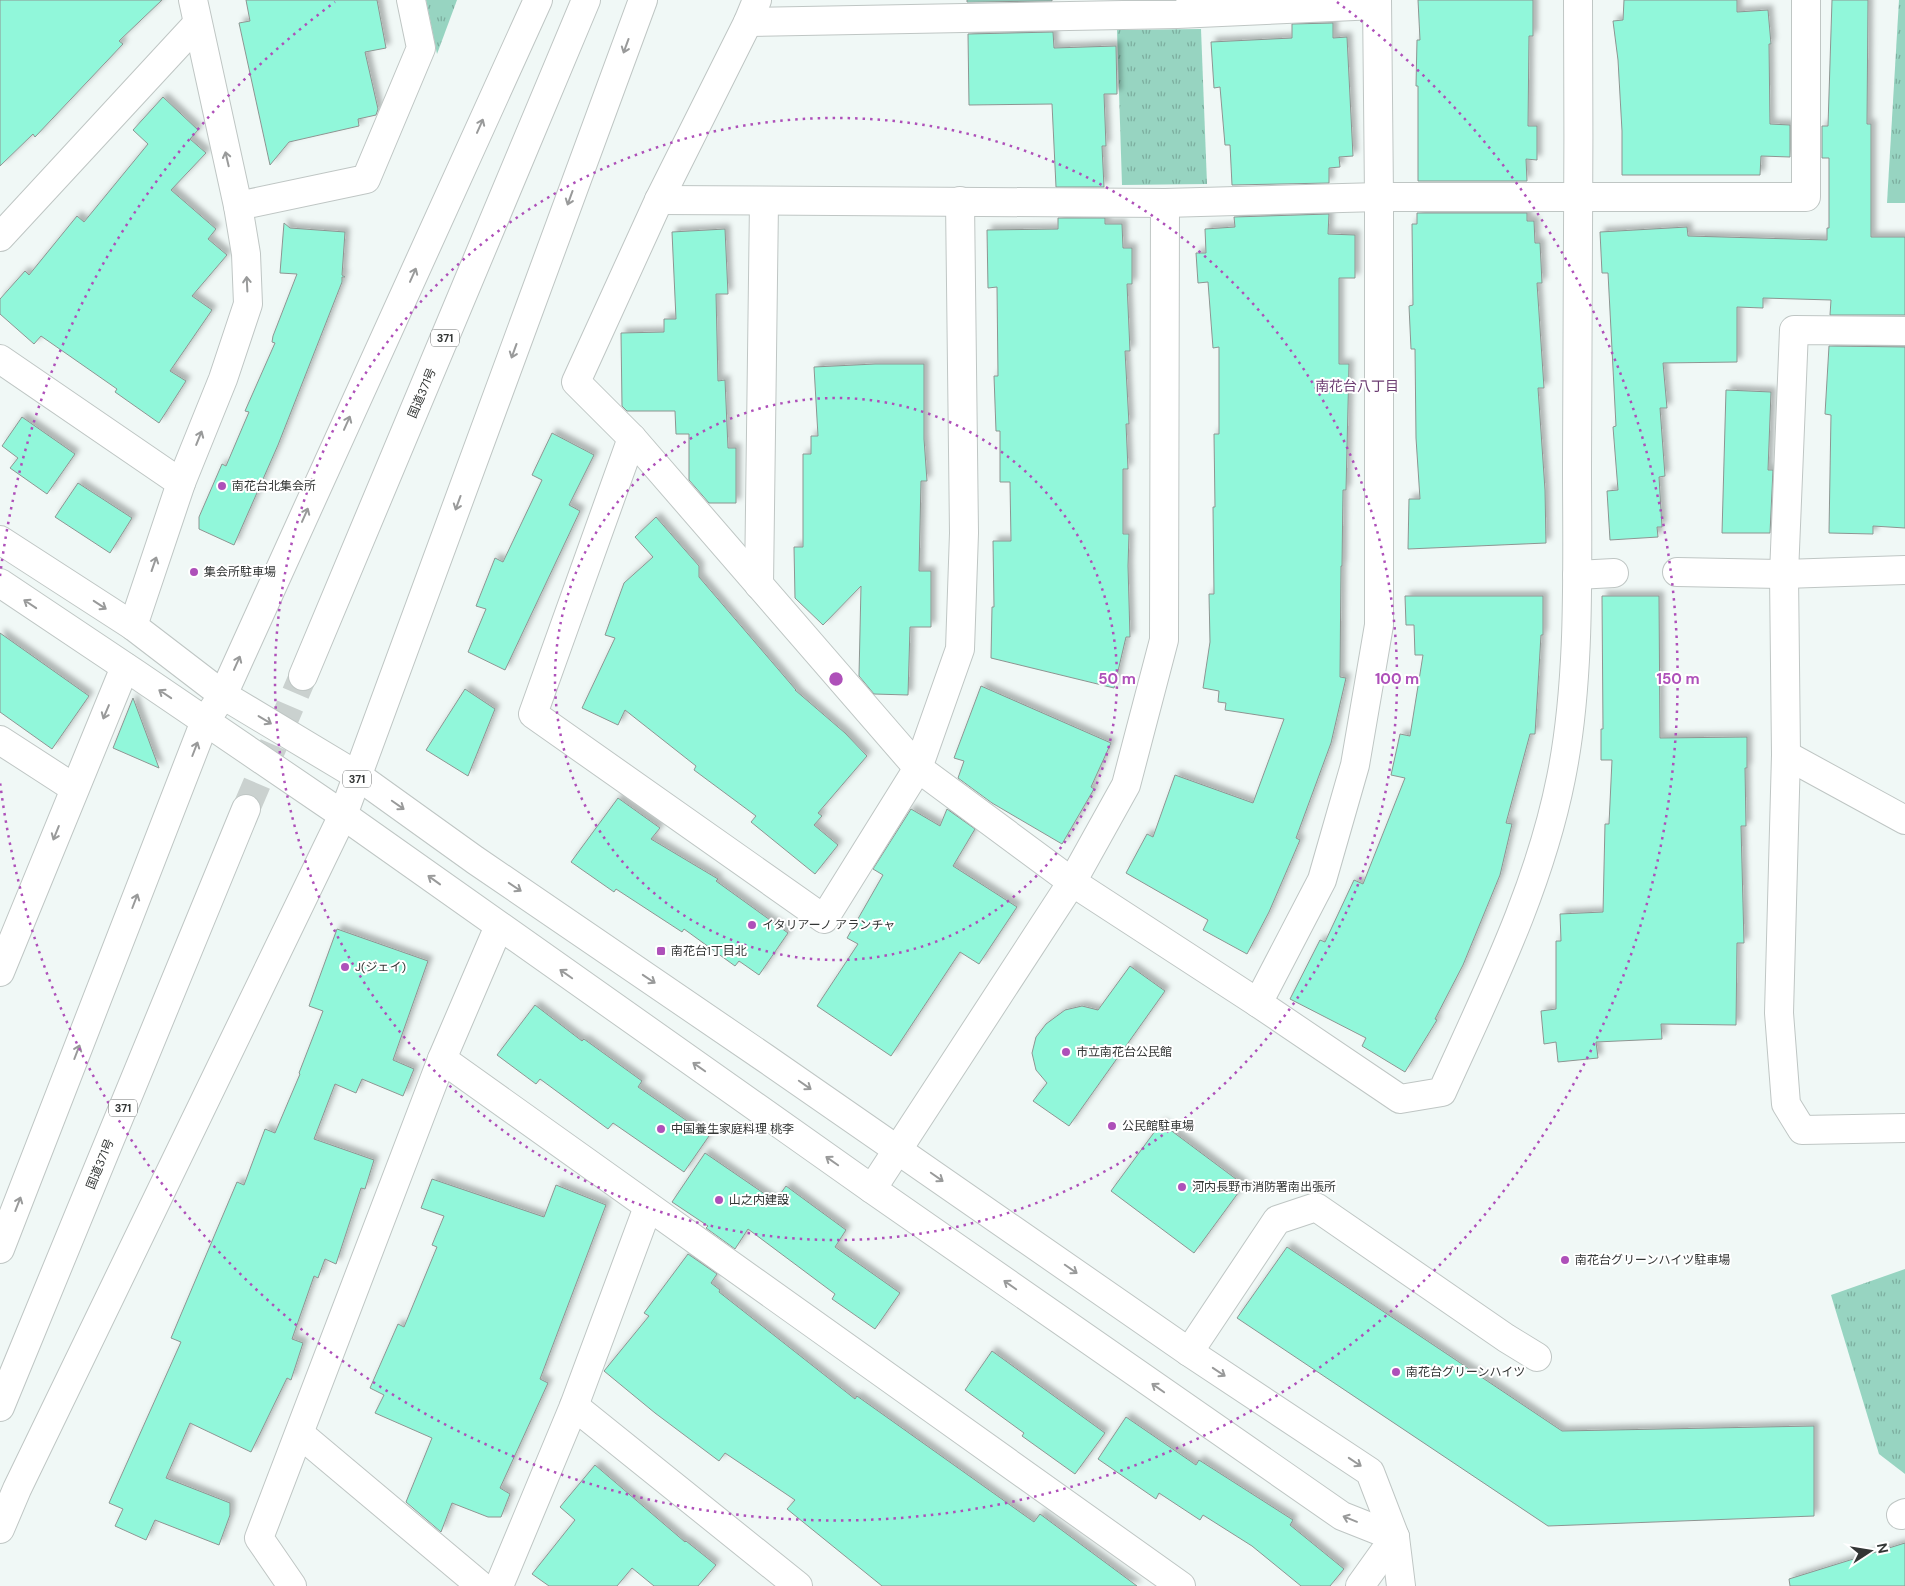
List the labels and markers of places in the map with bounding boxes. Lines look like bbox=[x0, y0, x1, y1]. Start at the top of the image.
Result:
place label: 南花台北集会所 bbox=[232, 478, 316, 494]
marker: 南花台北集会所 bbox=[216, 480, 228, 492]
place label: 集会所駐車場 bbox=[204, 564, 276, 580]
marker: 集会所駐車場 bbox=[188, 566, 200, 578]
centre of rings bbox=[827, 670, 845, 688]
place label: イタリアーノ アランチャ bbox=[762, 917, 895, 933]
marker: イタリアーノ アランチャ bbox=[746, 919, 758, 931]
place label: 南花台1丁目北 bbox=[671, 943, 747, 959]
marker: 南花台1丁目北 bbox=[655, 945, 667, 957]
place label: J(ジェイ) bbox=[355, 959, 406, 975]
marker: J(ジェイ) bbox=[339, 961, 351, 973]
place label: 市立南花台公民館 bbox=[1076, 1044, 1172, 1060]
marker: 市立南花台公民館 bbox=[1060, 1046, 1072, 1058]
place label: 公民館駐車場 bbox=[1122, 1118, 1194, 1134]
marker: 公民館駐車場 bbox=[1106, 1120, 1118, 1132]
place label: 中国養生家庭料理 桃李 bbox=[671, 1121, 794, 1137]
marker: 中国養生家庭料理 桃李 bbox=[655, 1123, 667, 1135]
place label: 河内長野市消防署南出張所 bbox=[1192, 1179, 1336, 1195]
marker: 河内長野市消防署南出張所 bbox=[1176, 1181, 1188, 1193]
place label: 山之内建設 bbox=[729, 1192, 789, 1208]
marker: 山之内建設 bbox=[713, 1194, 725, 1206]
place label: 南花台グリーンハイツ駐車場 bbox=[1575, 1252, 1730, 1268]
marker: 南花台グリーンハイツ駐車場 bbox=[1559, 1254, 1571, 1266]
place label: 南花台グリーンハイツ bbox=[1406, 1364, 1525, 1380]
marker: 南花台グリーンハイツ bbox=[1390, 1366, 1402, 1378]

